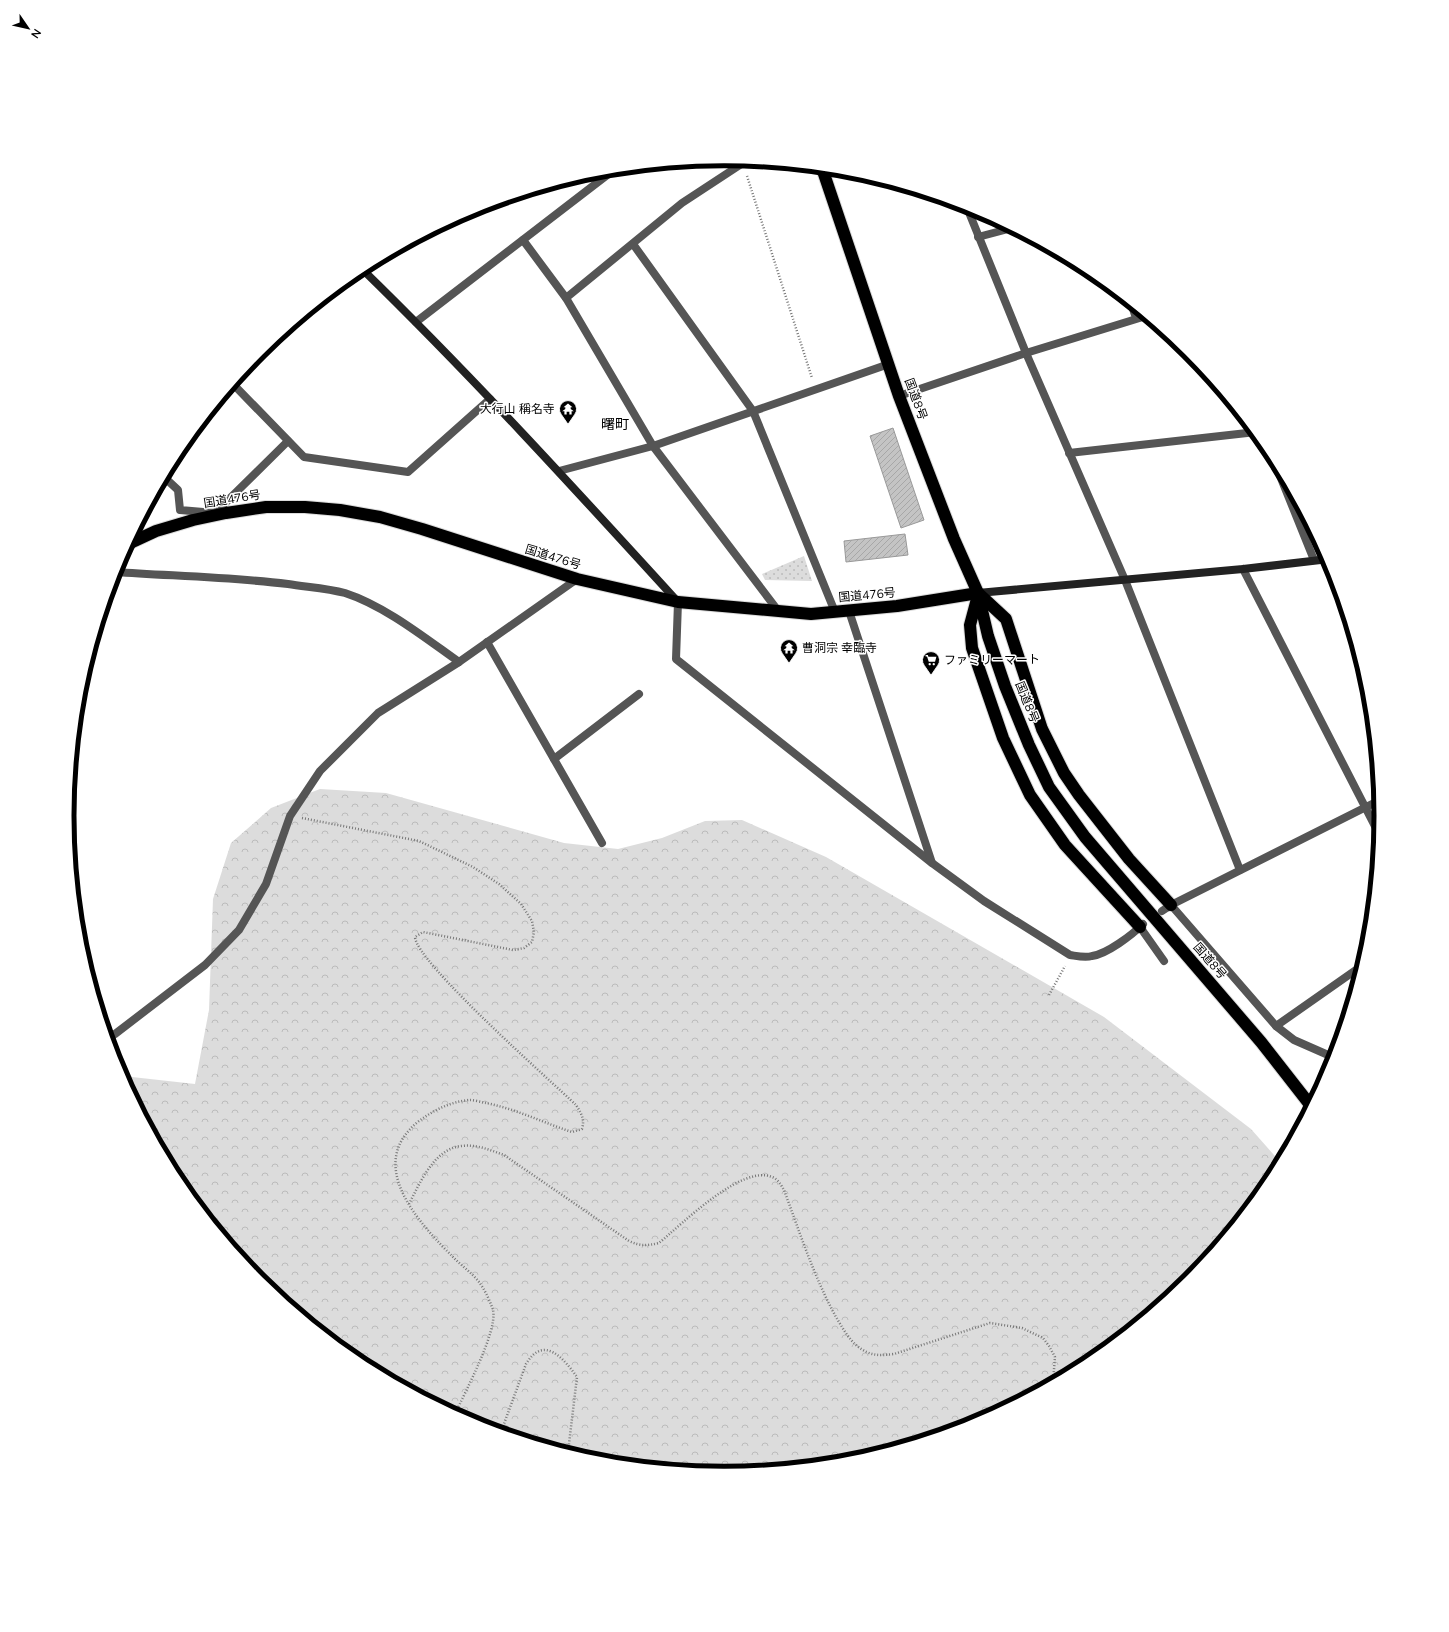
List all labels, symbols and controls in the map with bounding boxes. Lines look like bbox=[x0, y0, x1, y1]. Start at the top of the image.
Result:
north arrow bbox=[8, 8, 48, 48]
text: N bbox=[28, 26, 44, 41]
street label: 国道8号 bbox=[902, 376, 931, 422]
temple icon: 大行山 稱名寺 bbox=[558, 399, 578, 424]
place label: 大行山 稱名寺 bbox=[480, 401, 555, 416]
district label: 曙町 bbox=[601, 415, 629, 433]
street label: 国道476号 bbox=[202, 487, 262, 510]
street label: 国道476号 bbox=[523, 541, 583, 572]
street label: 国道476号 bbox=[838, 585, 896, 604]
temple icon: 曹洞宗 幸臨寺 bbox=[779, 638, 799, 663]
place label: 曹洞宗 幸臨寺 bbox=[802, 640, 877, 655]
supermarket icon: ファミリーマート bbox=[921, 650, 941, 675]
place label: ファミリーマート bbox=[944, 652, 1040, 667]
street label: 国道8号 bbox=[1012, 679, 1043, 725]
street label: 国道8号 bbox=[1191, 939, 1230, 982]

